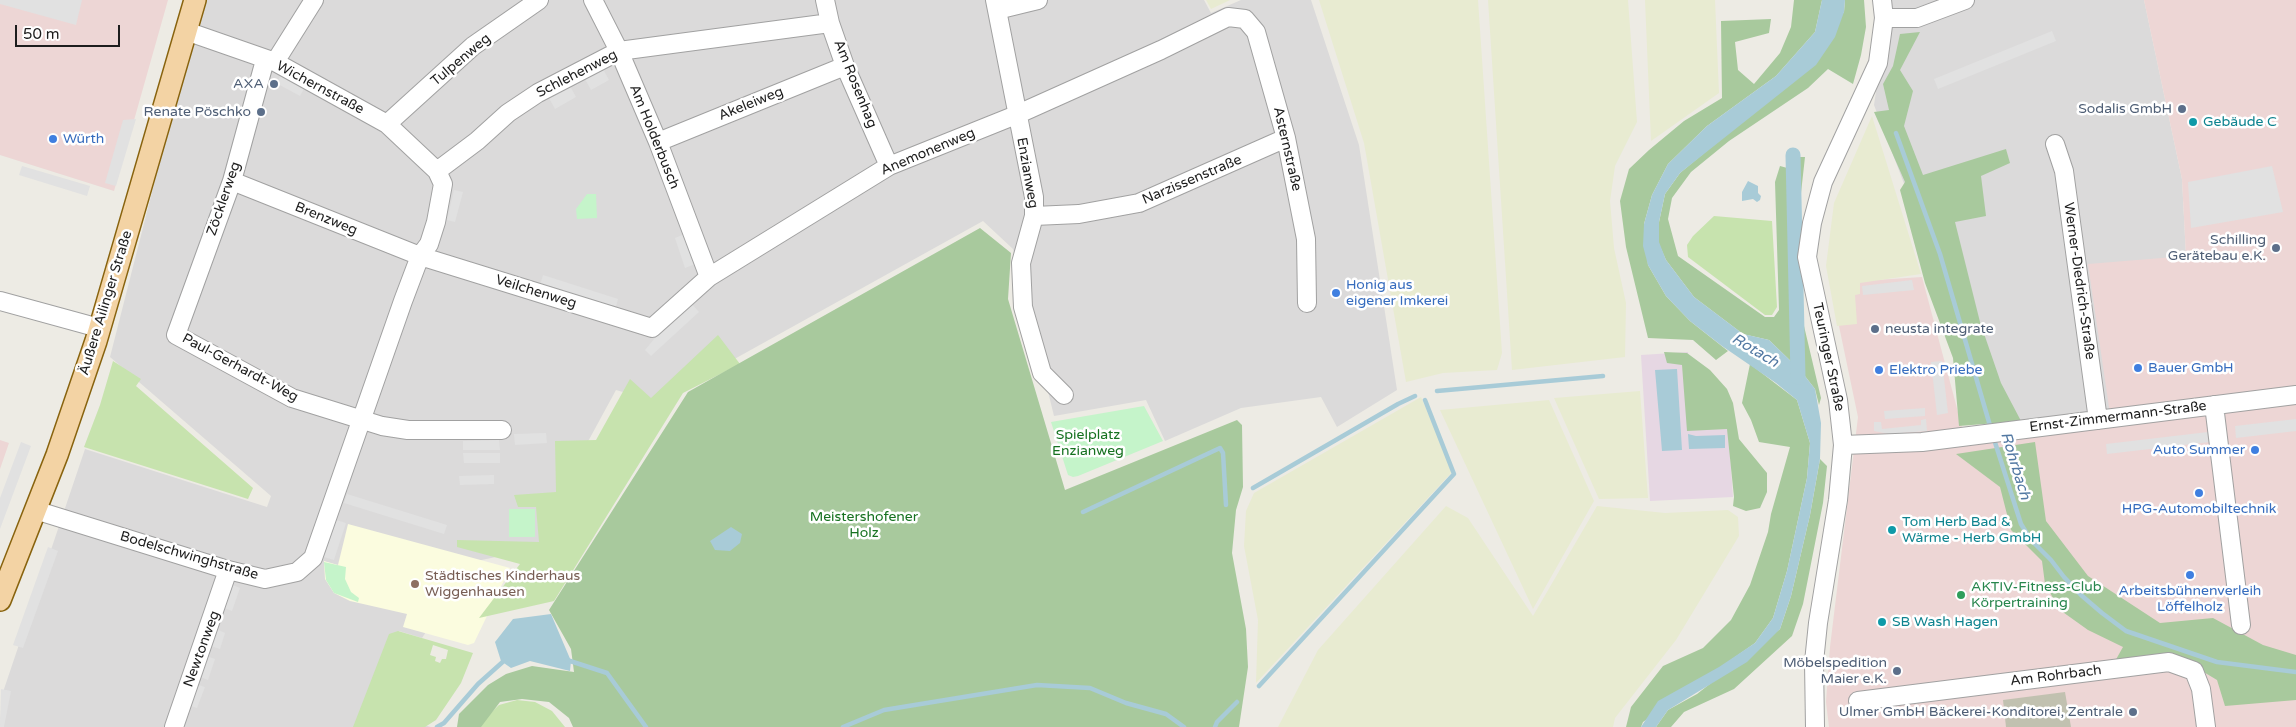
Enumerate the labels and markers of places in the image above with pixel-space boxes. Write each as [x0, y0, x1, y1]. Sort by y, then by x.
place label: AXA [233, 76, 264, 92]
marker: AXA [268, 78, 280, 90]
place label: Sodalis GmbH [2078, 101, 2172, 117]
marker: Sodalis GmbH [2176, 103, 2188, 115]
place label: Renate Pöschko [144, 104, 251, 120]
marker: Renate Pöschko [255, 106, 267, 118]
place label: Gebäude C [2203, 114, 2277, 130]
marker: Gebäude C [2187, 116, 2199, 128]
place label: Würth [63, 131, 104, 147]
marker: Würth [47, 133, 59, 145]
place label: Schilling Gerätebau e.K. [2168, 232, 2266, 264]
marker: Schilling Gerätebau e.K. [2270, 242, 2282, 254]
place label: Honig aus eigener Imkerei [1346, 277, 1448, 310]
marker: Honig aus eigener Imkerei [1330, 287, 1342, 299]
place label: neusta integrate [1885, 321, 1994, 337]
marker: neusta integrate [1869, 323, 1881, 335]
place label: Bauer GmbH [2148, 360, 2234, 376]
place label: Elektro Priebe [1889, 362, 1982, 378]
marker: Bauer GmbH [2132, 362, 2144, 374]
marker: Elektro Priebe [1873, 364, 1885, 376]
place label: Auto Summer [2153, 442, 2245, 458]
marker: Auto Summer [2249, 444, 2261, 456]
marker: HPG-Automobiltechnik [2193, 487, 2205, 499]
place label: HPG-Automobiltechnik [2122, 501, 2276, 517]
place label: Tom Herb Bad & Wärme - Herb GmbH [1902, 514, 2041, 546]
marker: Tom Herb Bad & Wärme - Herb GmbH [1886, 524, 1898, 536]
place label: Städtisches Kinderhaus Wiggenhausen [425, 568, 580, 600]
marker: Arbeitsbühnenverleih Löffelholz [2184, 569, 2196, 581]
marker: Städtisches Kinderhaus Wiggenhausen [409, 578, 421, 590]
place label: AKTIV-Fitness-Club Körpertraining [1971, 579, 2102, 612]
place label: Arbeitsbühnenverleih Löffelholz [2119, 583, 2261, 616]
marker: AKTIV-Fitness-Club Körpertraining [1955, 589, 1967, 601]
place label: SB Wash Hagen [1892, 614, 1998, 630]
marker: SB Wash Hagen [1876, 616, 1888, 628]
place label: Möbelspedition Maier e.K. [1783, 655, 1887, 688]
marker: Möbelspedition Maier e.K. [1891, 665, 1903, 677]
place label: Ulmer GmbH Bäckerei-Konditorei, Zentrale [1839, 704, 2123, 720]
marker: Ulmer GmbH Bäckerei-Konditorei, Zentrale [2127, 706, 2139, 718]

